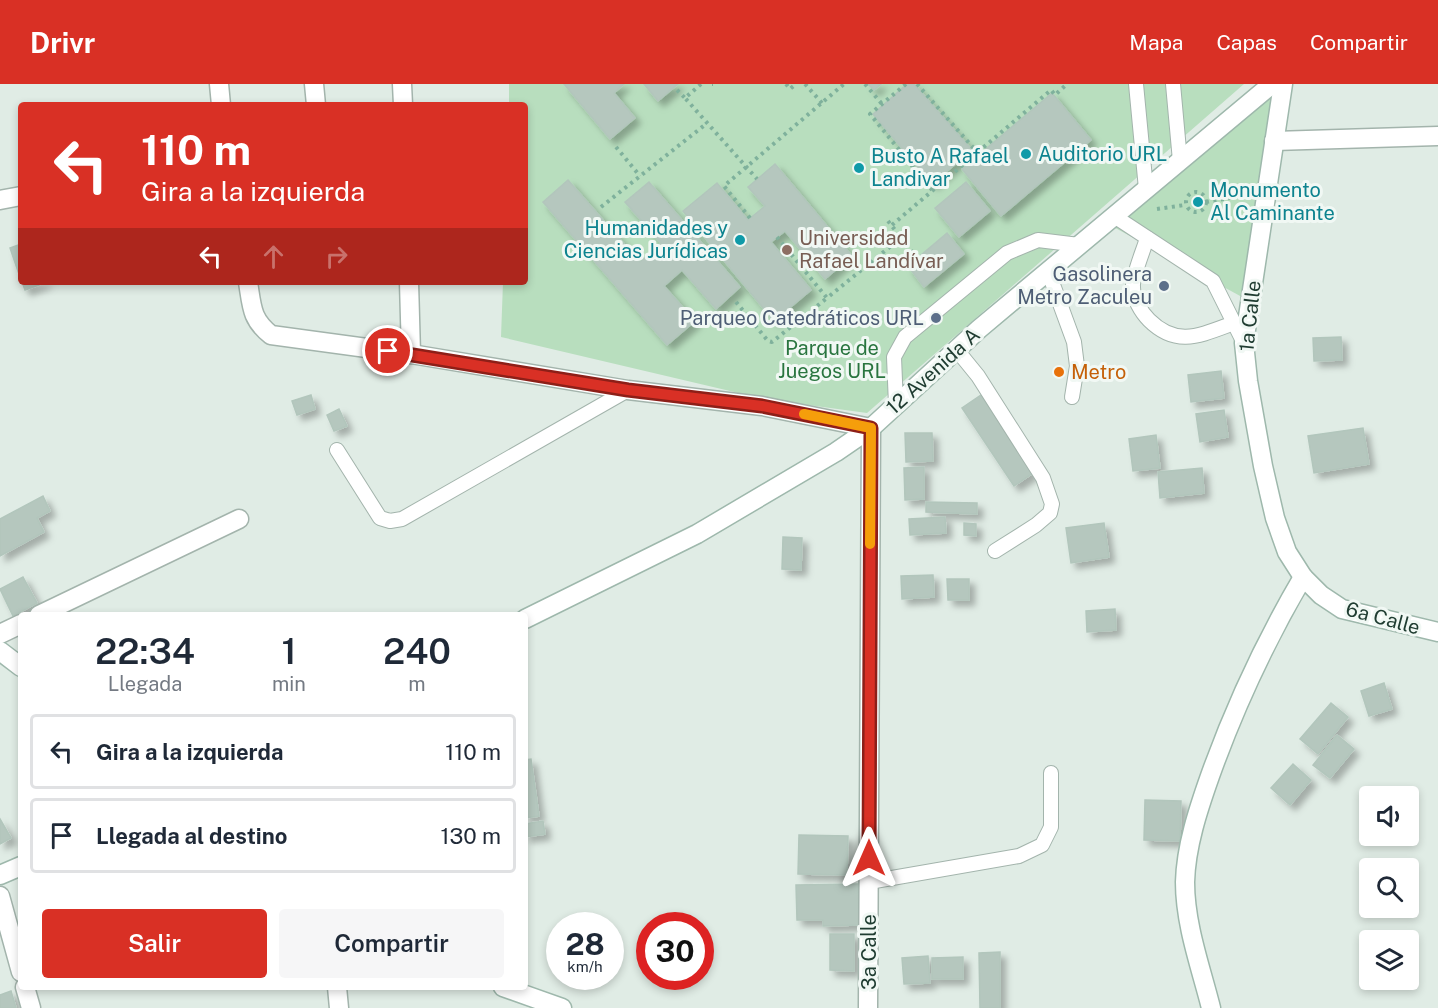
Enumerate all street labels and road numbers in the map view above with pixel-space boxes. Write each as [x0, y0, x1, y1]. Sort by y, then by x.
street label: 1a Calle [1234, 279, 1266, 353]
street label: 12 Avenida A [881, 323, 985, 419]
street label: 6a Calle [1343, 597, 1423, 639]
street label: 3a Calle [857, 914, 881, 990]

